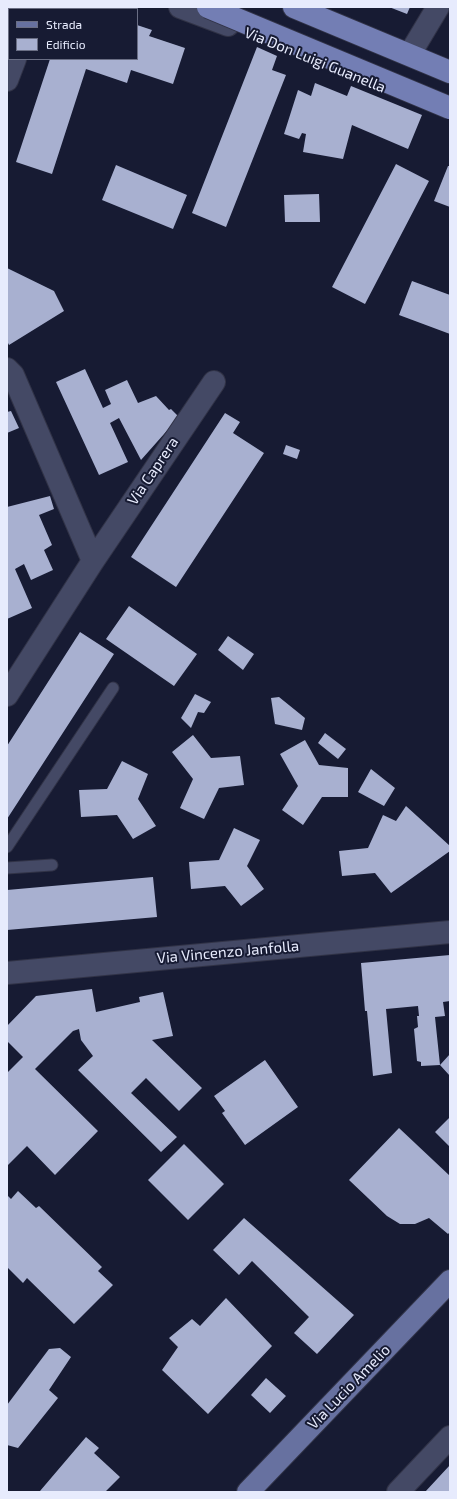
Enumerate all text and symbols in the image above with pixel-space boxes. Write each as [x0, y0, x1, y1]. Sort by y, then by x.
legend [8, 8, 138, 60]
text: Strada [46, 17, 82, 31]
street label: Via Don Luigi Guanella [242, 23, 388, 97]
text: Edificio [46, 37, 86, 51]
street label: Via Caprera [124, 434, 182, 508]
street label: Via Vincenzo Janfolla [156, 937, 300, 967]
street label: Via Lucio Amelio [304, 1341, 394, 1433]

